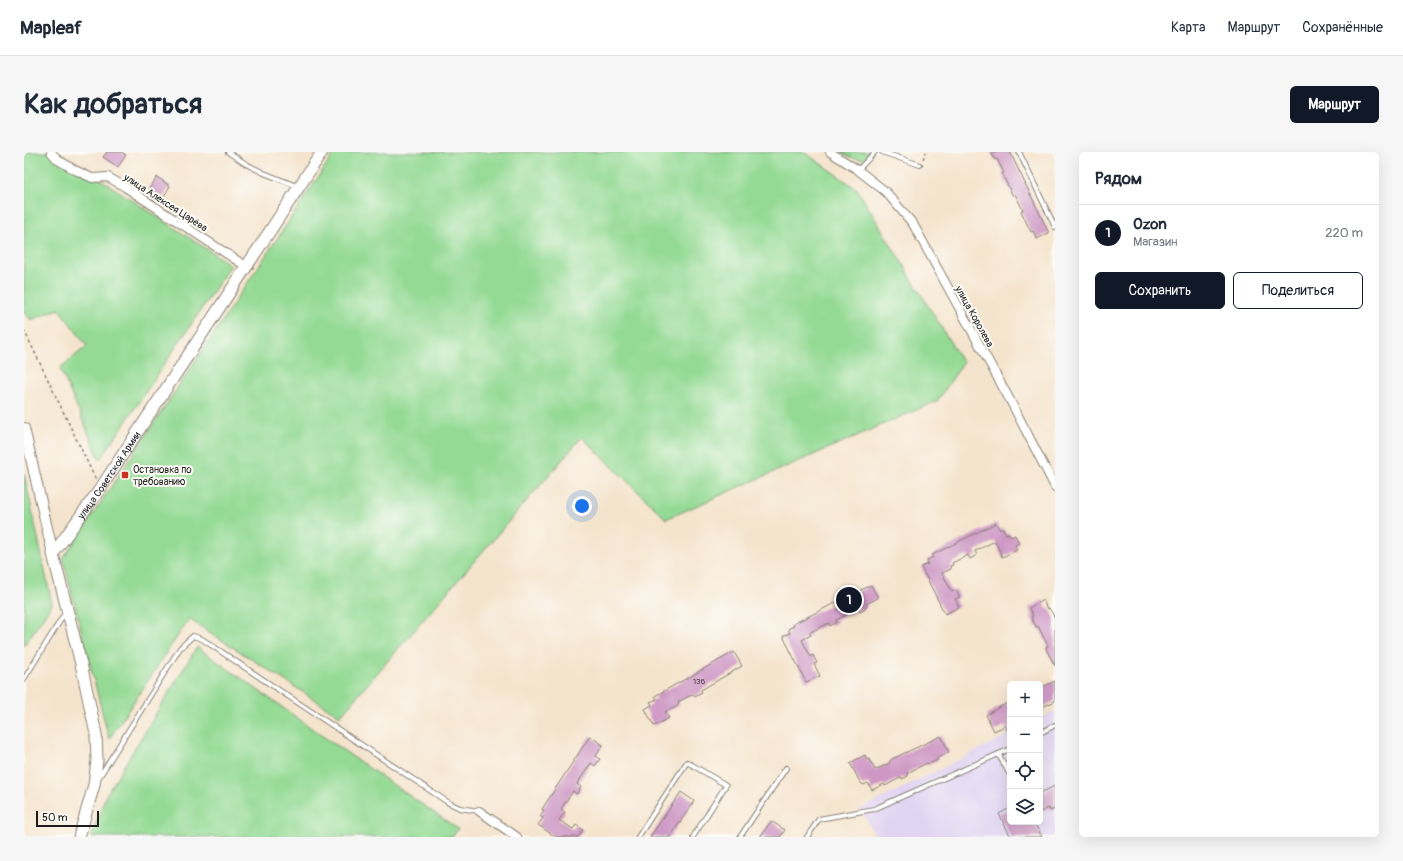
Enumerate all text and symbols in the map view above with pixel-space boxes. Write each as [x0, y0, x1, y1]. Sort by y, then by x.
text: Mapleaf [20, 16, 82, 40]
text: Карта [1171, 19, 1206, 36]
text: Маршрут [1228, 19, 1280, 36]
text: Сохранённые [1302, 19, 1383, 36]
button: Маршрут [1290, 86, 1379, 123]
text: Как добраться [24, 87, 202, 122]
text: Рядом [1095, 168, 1142, 189]
street label: улица Алексея Царёва [121, 171, 210, 235]
text: Ozon [1133, 215, 1167, 234]
text: 1 [1105, 225, 1111, 241]
text: 220 m [1325, 225, 1363, 241]
text: Магазин [1133, 234, 1177, 250]
button: Сохранить [1095, 272, 1225, 309]
button: Поделиться [1233, 272, 1363, 309]
street label: улица Королева [952, 283, 996, 349]
street label: улица Советской Армии [75, 429, 143, 522]
place label: Остановка по требованию [133, 464, 192, 488]
marker: Остановка по требованию [120, 470, 130, 480]
your location [572, 496, 592, 516]
pin: 1 [836, 585, 862, 615]
house number: 136 [693, 677, 705, 686]
map controls [1007, 681, 1043, 825]
button: + [1007, 681, 1043, 717]
button: − [1007, 717, 1043, 753]
button: locate [1007, 753, 1043, 789]
button: layers [1007, 789, 1043, 825]
scale bar [36, 809, 99, 828]
text: 50 m [42, 811, 68, 824]

